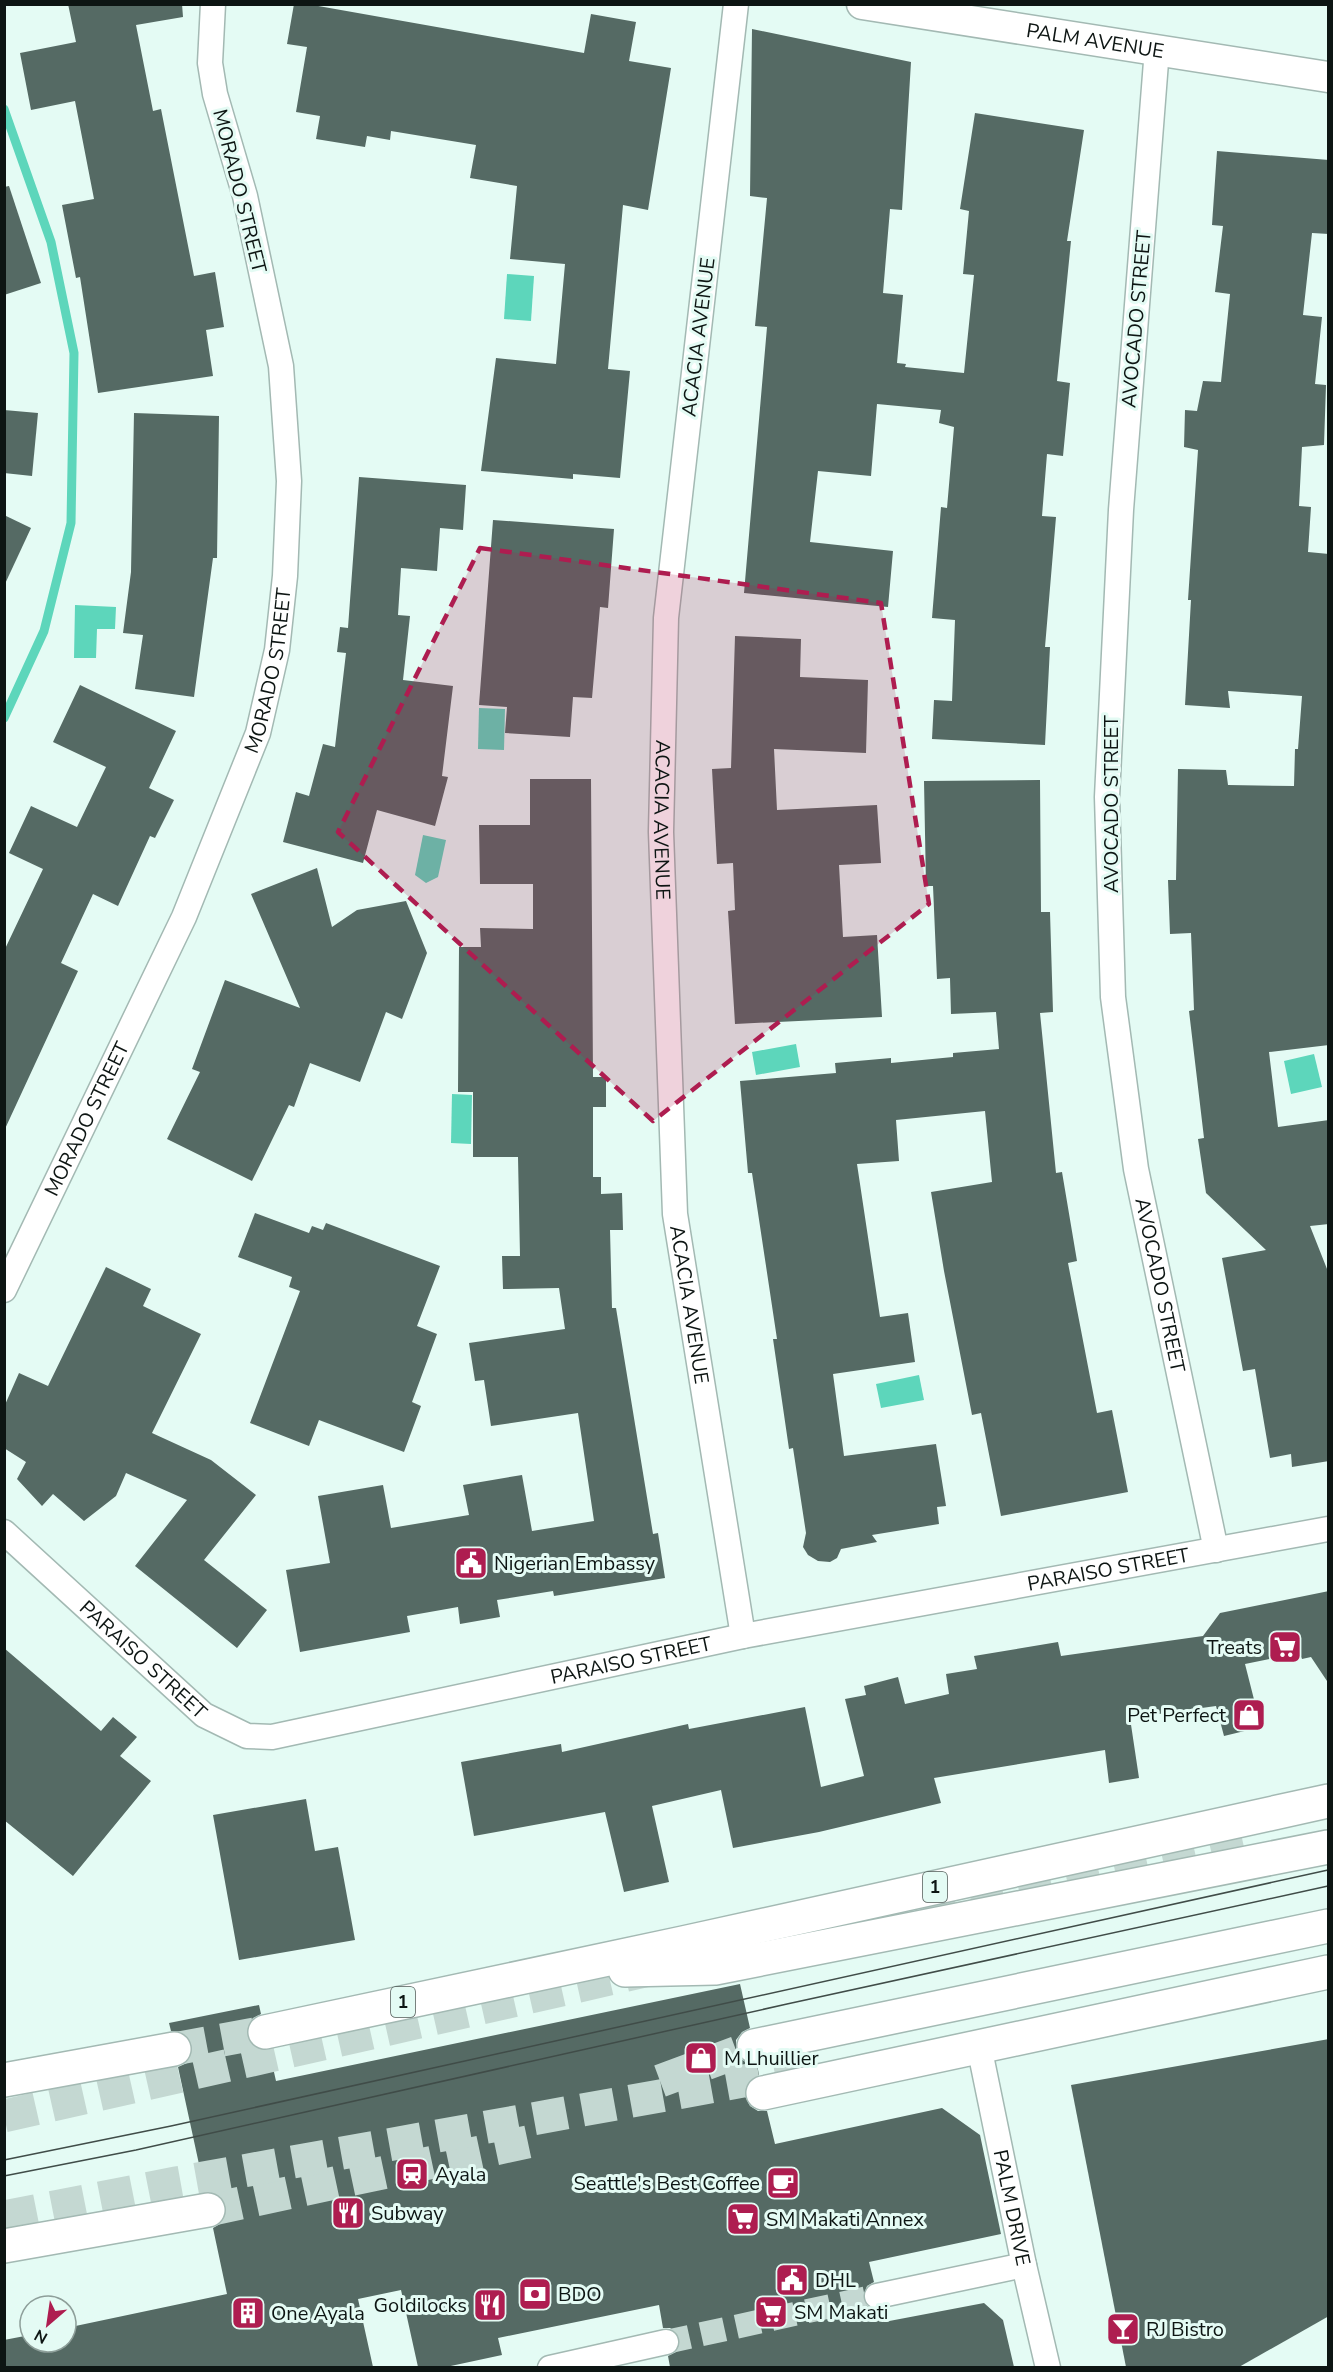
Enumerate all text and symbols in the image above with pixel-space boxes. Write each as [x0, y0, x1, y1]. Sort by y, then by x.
street label: PALM AVENUE [1024, 17, 1166, 65]
street label: MORADO STREET [206, 106, 273, 276]
street label: AVOCADO STREET [1115, 229, 1158, 409]
street label: ACACIA AVENUE [675, 256, 722, 418]
street label: MORADO STREET [238, 587, 298, 757]
street label: AVOCADO STREET [1098, 715, 1125, 893]
street label: ACACIA AVENUE [647, 740, 676, 900]
street label: MORADO STREET [38, 1038, 136, 1201]
street label: AVOCADO STREET [1128, 1195, 1191, 1375]
street label: ACACIA AVENUE [663, 1223, 715, 1386]
street label: PARAISO STREET [1025, 1542, 1191, 1598]
public building icon: Nigerian Embassy [453, 1545, 489, 1581]
place label: Nigerian Embassy [494, 1550, 656, 1577]
street label: PARAISO STREET [73, 1595, 213, 1725]
supermarket icon: Treats [1267, 1629, 1303, 1665]
street label: PARAISO STREET [548, 1630, 714, 1691]
place label: Treats [1207, 1634, 1262, 1661]
shop icon: Pet Perfect [1231, 1697, 1267, 1733]
place label: Pet Perfect [1127, 1702, 1227, 1729]
road number: 1 [923, 1872, 947, 1902]
road number: 1 [391, 1987, 415, 2017]
shop icon: M Lhuillier [683, 2040, 719, 2076]
place label: M Lhuillier [724, 2045, 819, 2072]
street label: PALM DRIVE [987, 2147, 1037, 2268]
station icon: Ayala [394, 2156, 430, 2192]
place label: Ayala [435, 2161, 486, 2188]
cafe icon: Seattle's Best Coffee [765, 2165, 801, 2201]
place label: Seattle's Best Coffee [573, 2170, 760, 2197]
restaurant icon: Subway [330, 2195, 366, 2231]
place label: Subway [371, 2200, 444, 2227]
supermarket icon: SM Makati Annex [725, 2201, 761, 2237]
place label: SM Makati Annex [766, 2206, 924, 2233]
public building icon: DHL [774, 2262, 810, 2298]
place label: DHL [815, 2267, 856, 2294]
bank icon: BDO [517, 2276, 553, 2312]
place label: BDO [558, 2281, 602, 2308]
restaurant icon: Goldilocks [472, 2287, 508, 2323]
place label: Goldilocks [374, 2292, 467, 2319]
north arrow [18, 2294, 78, 2354]
supermarket icon: SM Makati [753, 2294, 789, 2330]
building icon: One Ayala [230, 2295, 266, 2331]
place label: SM Makati [794, 2299, 888, 2326]
place label: One Ayala [271, 2300, 365, 2327]
bar icon: RJ Bistro [1105, 2311, 1141, 2347]
place label: RJ Bistro [1146, 2316, 1224, 2343]
text: N [31, 2324, 52, 2349]

